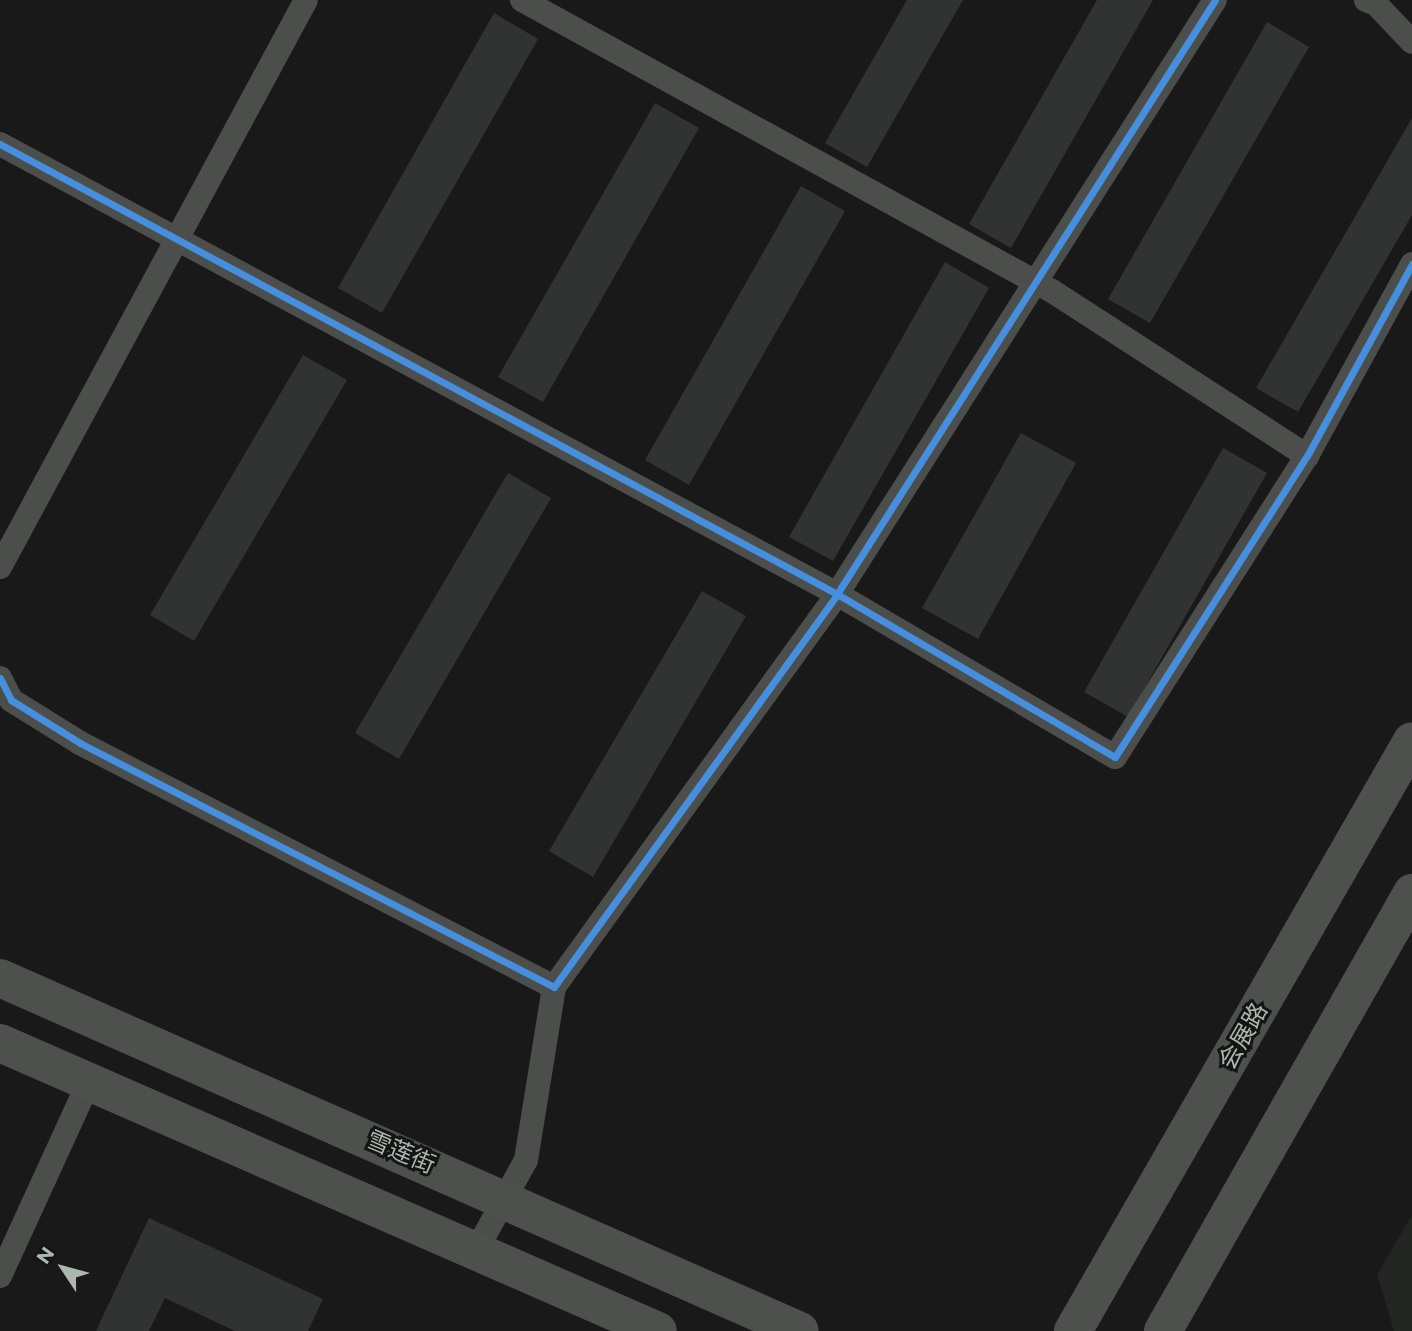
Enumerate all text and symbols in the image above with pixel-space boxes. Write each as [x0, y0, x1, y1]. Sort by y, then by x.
street label: 会展路 [1213, 998, 1273, 1074]
street label: 雪莲街 [362, 1125, 440, 1179]
north arrow [28, 1233, 98, 1303]
text: N [32, 1242, 59, 1268]

